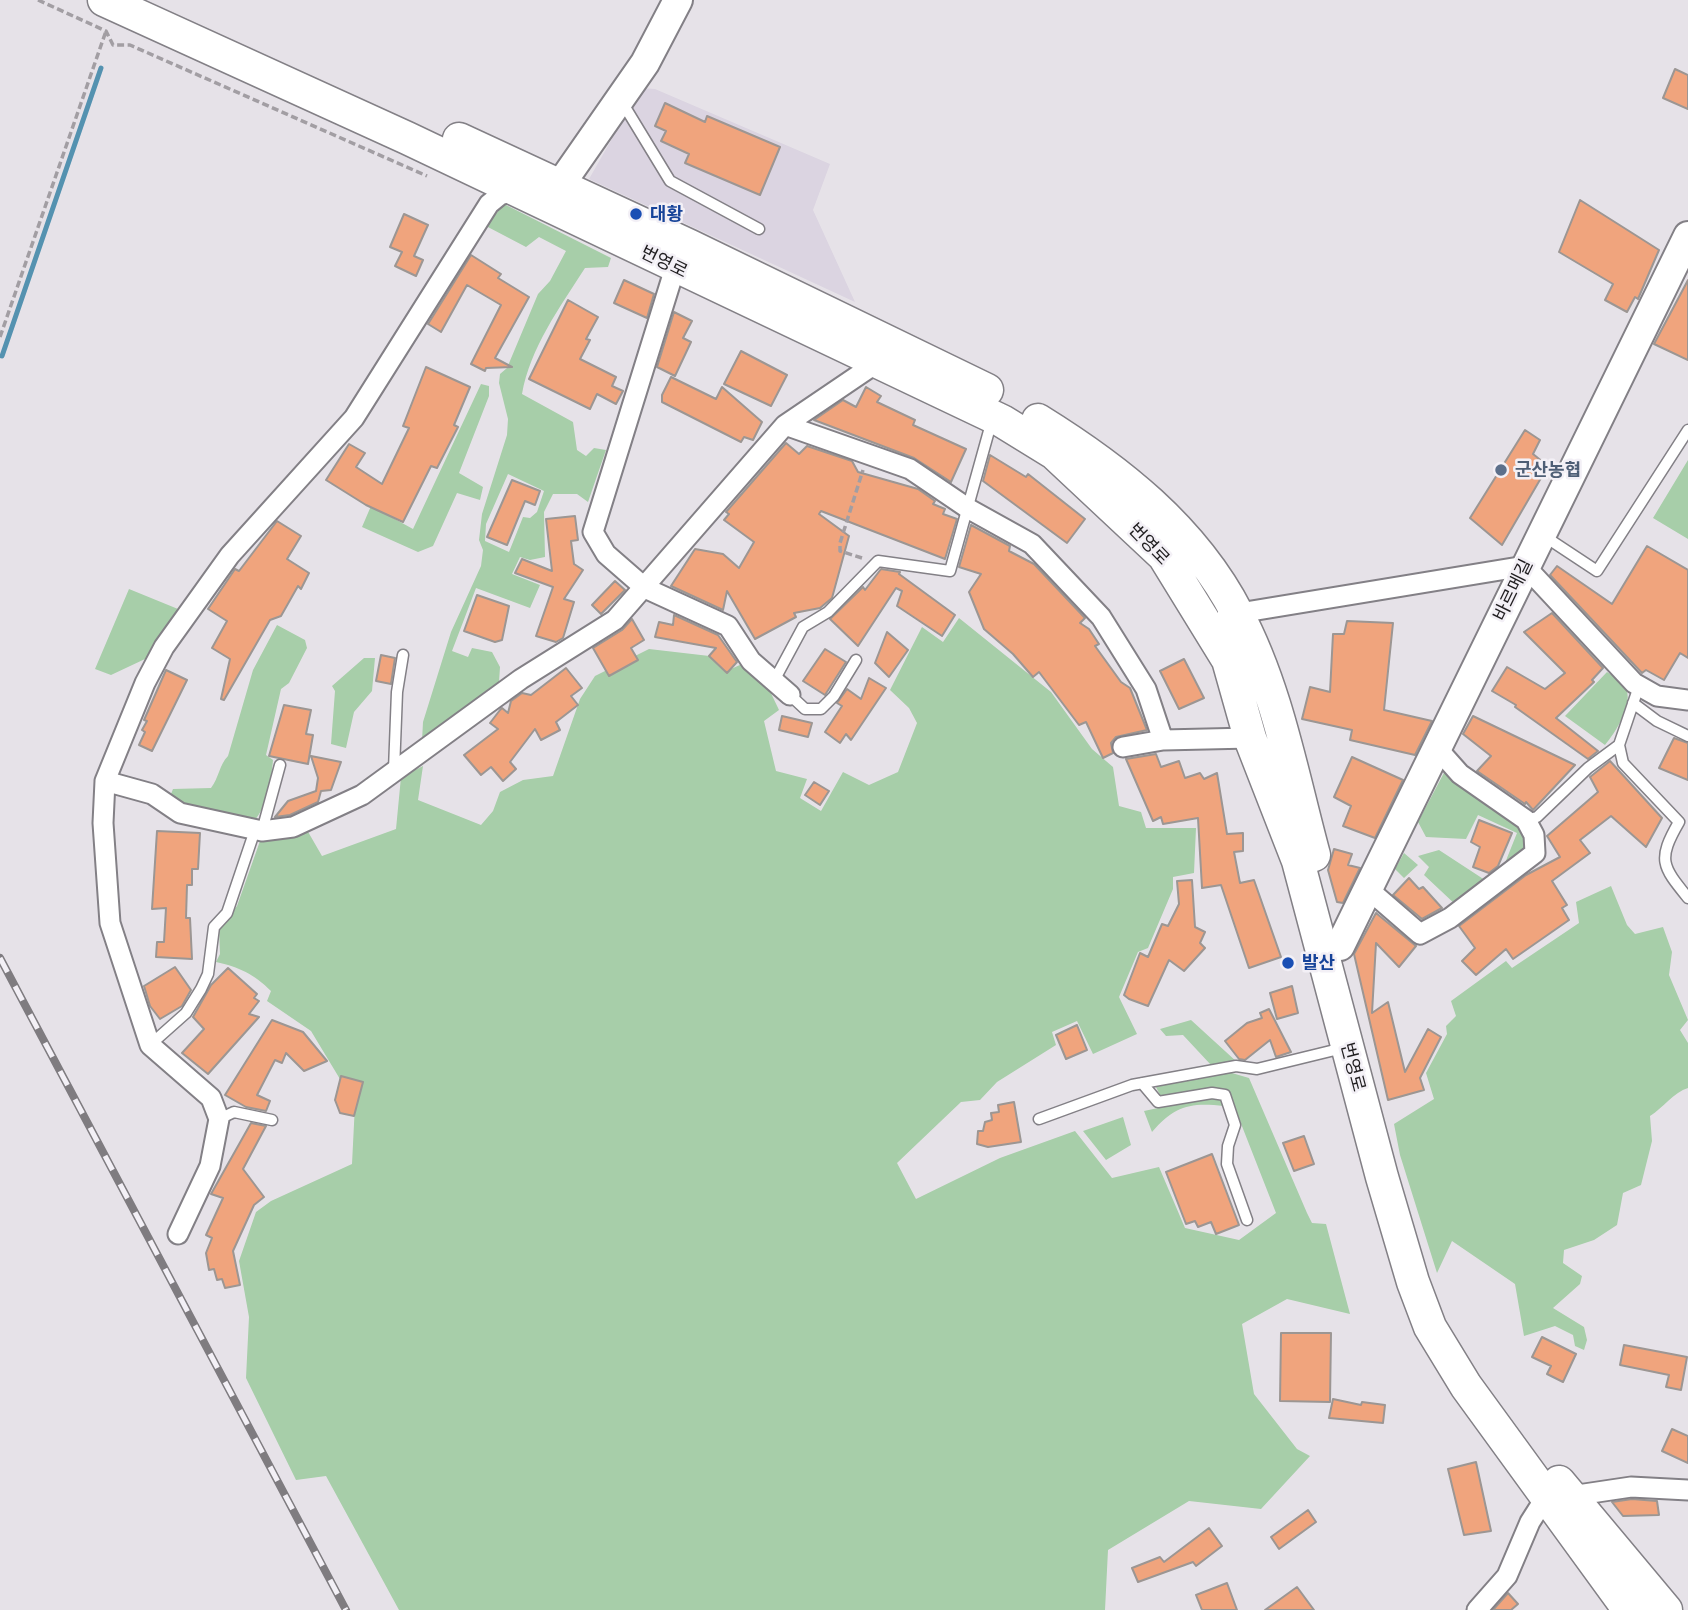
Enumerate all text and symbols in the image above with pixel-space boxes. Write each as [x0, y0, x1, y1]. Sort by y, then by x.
place label: 대황 [650, 203, 683, 225]
marker: 대황 [628, 206, 644, 222]
street label: 번영로 [637, 241, 691, 283]
place label: 군산농협 [1515, 459, 1581, 481]
marker: 군산농협 [1493, 462, 1509, 478]
street label: 번영로 [1124, 519, 1174, 569]
street label: 바르메길 [1489, 555, 1537, 625]
place label: 발산 [1302, 952, 1335, 974]
marker: 발산 [1280, 955, 1296, 971]
street label: 번영로 [1336, 1040, 1370, 1094]

